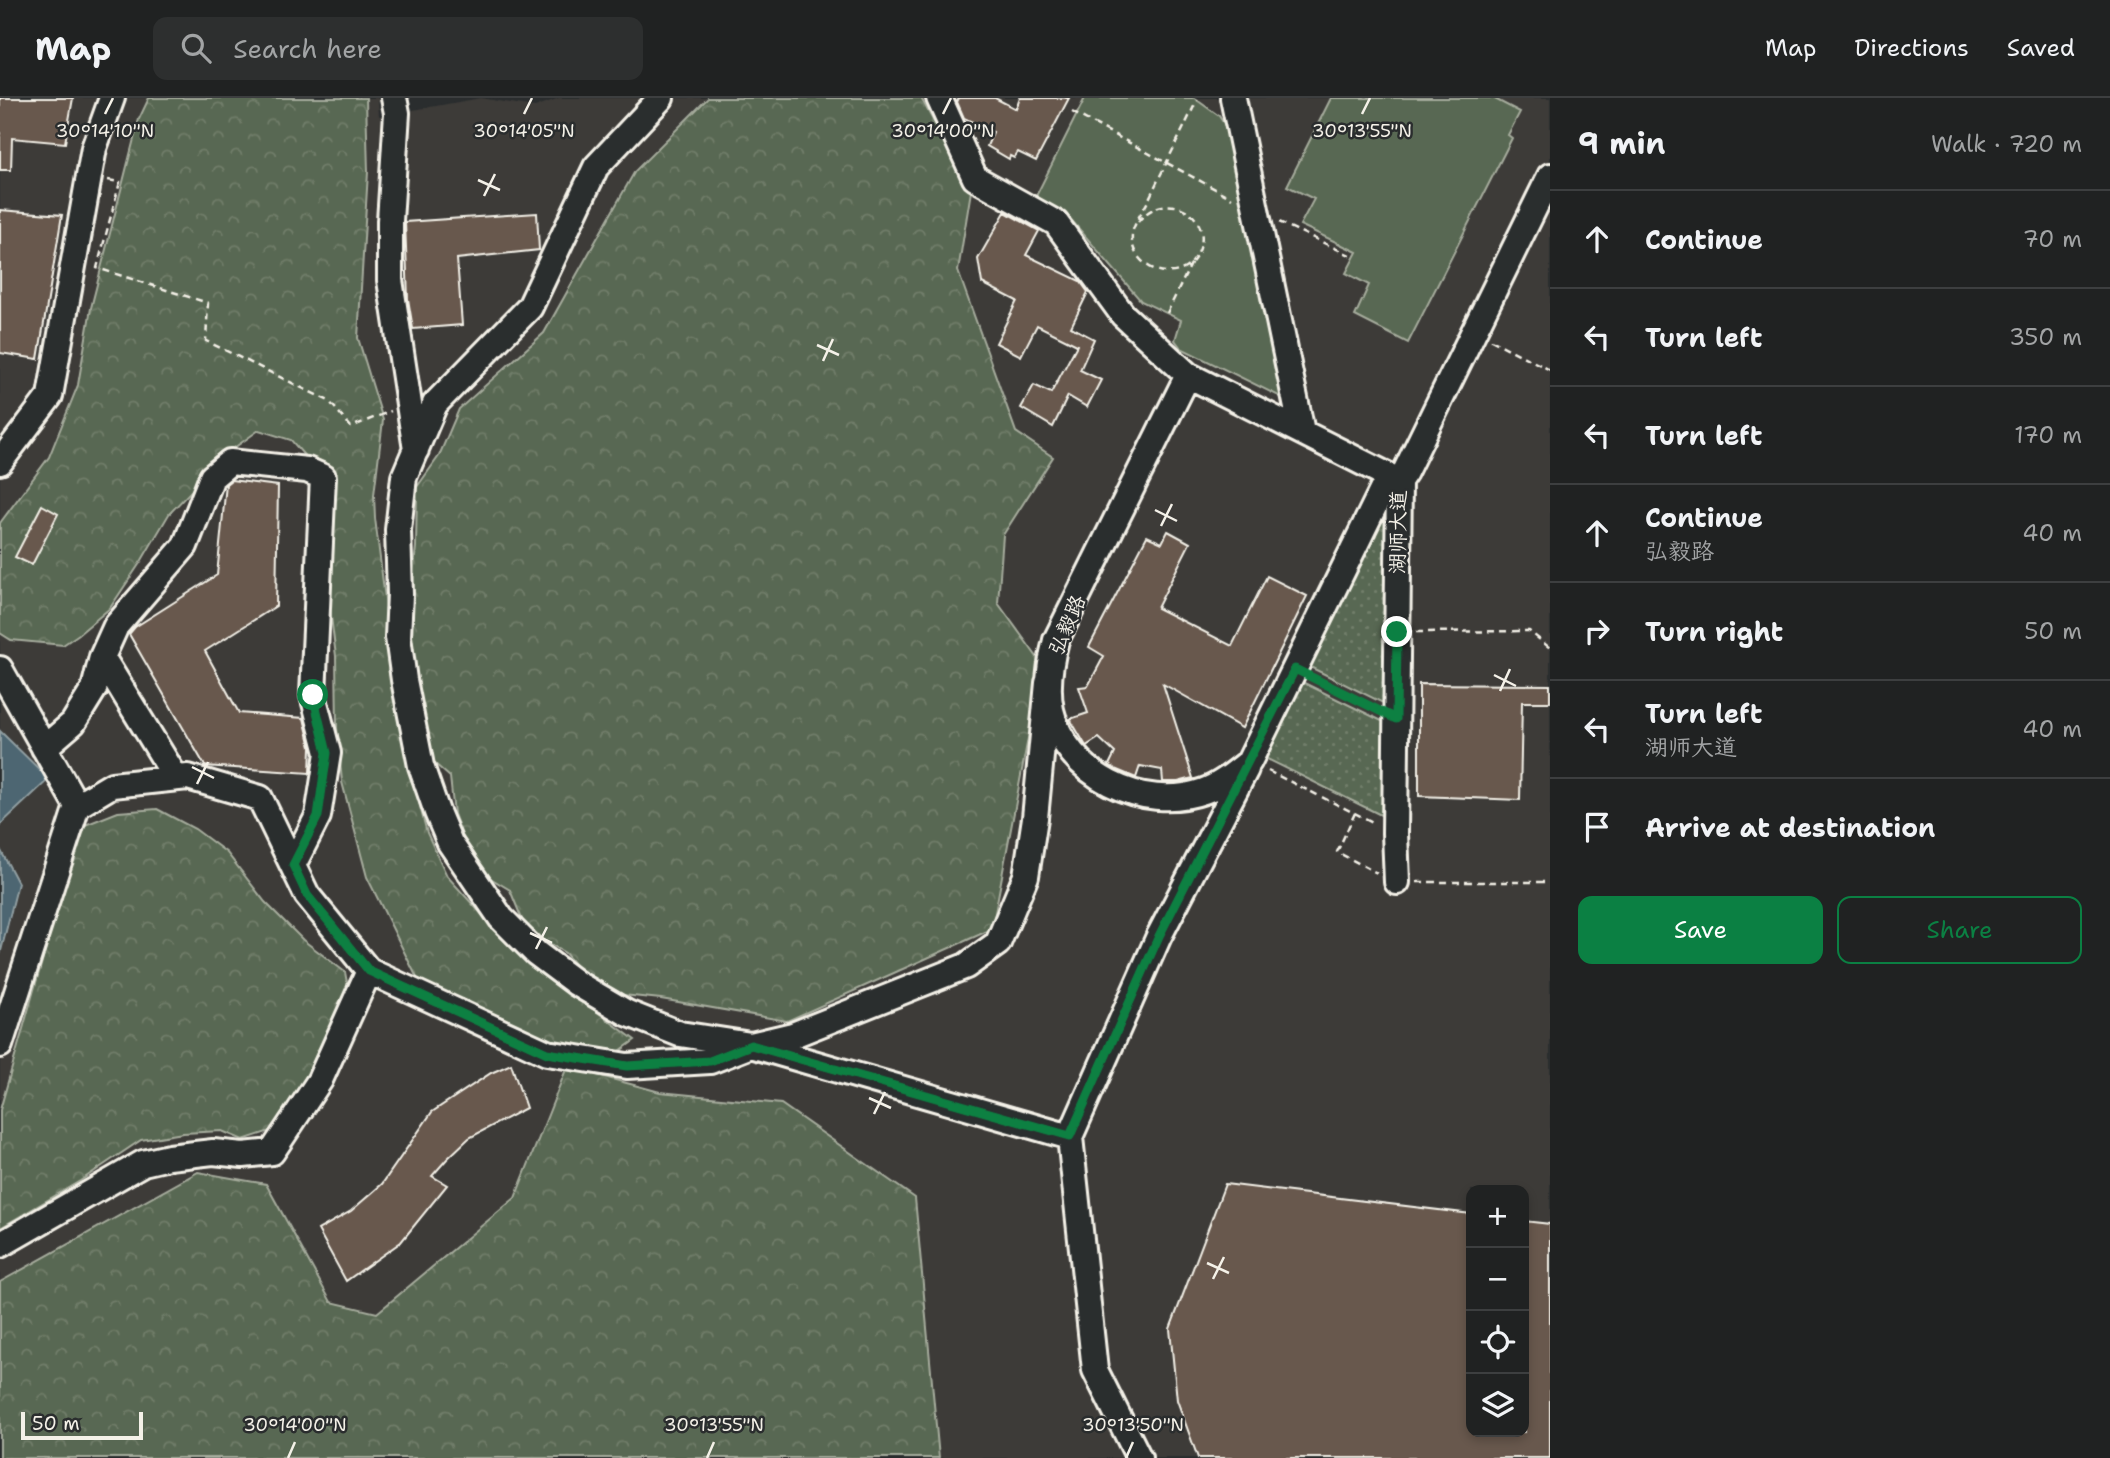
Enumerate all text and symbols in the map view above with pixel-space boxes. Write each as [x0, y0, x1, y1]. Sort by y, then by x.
search box [153, 17, 643, 80]
text: Map [35, 26, 111, 71]
icon: search [177, 29, 215, 67]
text: Search here [233, 31, 382, 66]
text: Map [1765, 32, 1816, 64]
text: Directions [1854, 32, 1969, 64]
text: Saved [2007, 32, 2075, 64]
text: 30°14'10"N [56, 119, 154, 143]
text: 30°14'05"N [473, 119, 575, 143]
text: 30°14'00"N [891, 119, 995, 143]
text: 30°13'55"N [1312, 119, 1412, 143]
text: 9 min [1578, 123, 1665, 164]
text: Walk · 720 m [1931, 129, 2082, 159]
icon: ahead [1578, 220, 1616, 258]
text: Continue [1645, 222, 1763, 257]
text: 70 m [2023, 224, 2082, 254]
icon: left [1578, 318, 1616, 356]
text: Turn left [1645, 320, 1762, 355]
text: 350 m [2009, 322, 2082, 352]
icon: left [1578, 416, 1616, 454]
text: Turn left [1645, 418, 1762, 453]
text: 170 m [2014, 420, 2082, 450]
street label: 湖师大道 [1383, 490, 1413, 574]
text: Continue [1645, 500, 1763, 535]
icon: ahead [1578, 514, 1616, 552]
text: 40 m [2022, 518, 2082, 548]
text: 弘毅路 [1645, 536, 1714, 566]
street label: 弘毅路 [1042, 591, 1092, 659]
icon: right [1578, 612, 1616, 650]
text: Turn right [1645, 614, 1783, 649]
route end [1381, 616, 1412, 647]
text: 50 m [2024, 616, 2082, 646]
route start [297, 679, 328, 710]
text: Turn left [1645, 696, 1762, 731]
icon: left [1578, 710, 1616, 748]
text: 40 m [2022, 714, 2082, 744]
text: 湖师大道 [1645, 732, 1737, 762]
icon: arrive [1578, 808, 1616, 846]
text: Arrive at destination [1645, 810, 1935, 845]
button: Save [1578, 896, 1823, 964]
button: Share [1837, 896, 2082, 964]
map controls [1466, 1185, 1529, 1437]
button: + [1466, 1185, 1529, 1248]
button: − [1466, 1248, 1529, 1311]
button: locate [1466, 1311, 1529, 1374]
button: layers [1466, 1374, 1529, 1437]
scale bar [21, 1409, 144, 1441]
text: 50 m [32, 1411, 80, 1436]
text: 30°14'00"N [243, 1413, 347, 1437]
text: 30°13'55"N [664, 1413, 764, 1437]
text: 30°13'50"N [1082, 1413, 1184, 1437]

